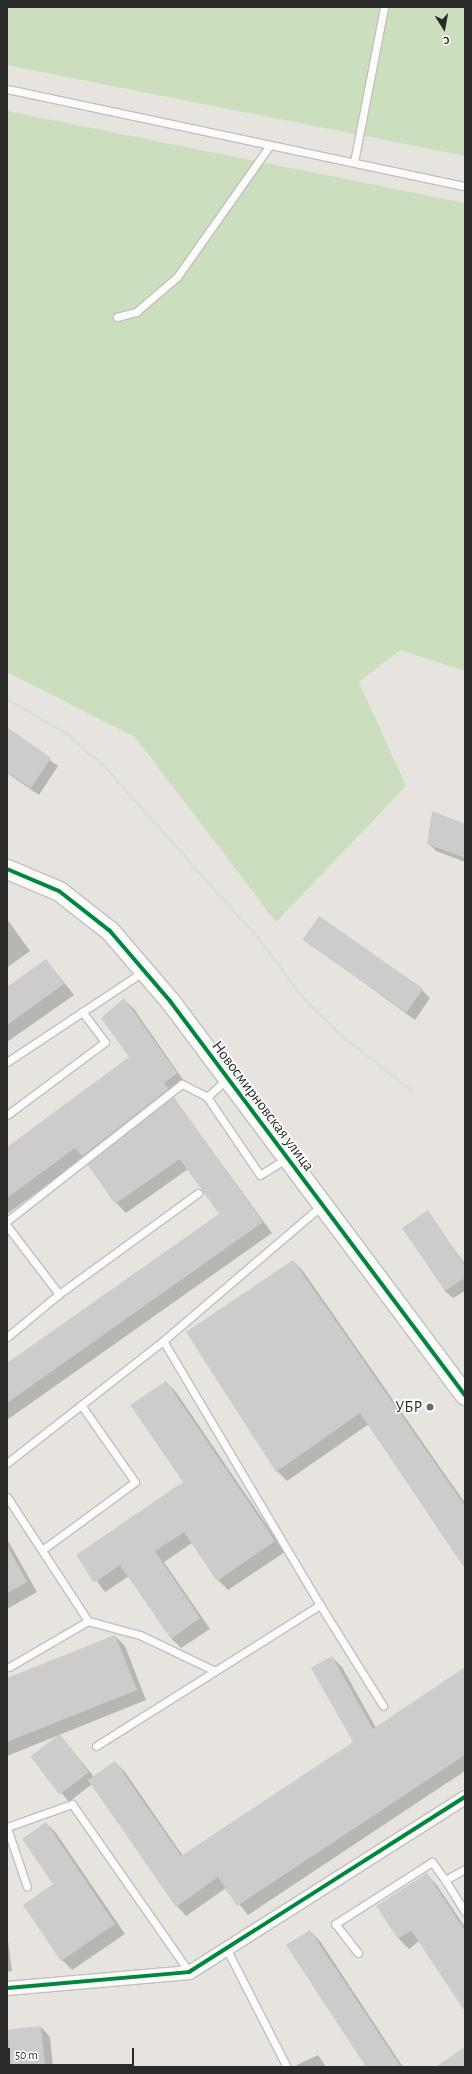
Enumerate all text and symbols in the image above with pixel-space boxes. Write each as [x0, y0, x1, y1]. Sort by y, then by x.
north arrow [424, 8, 464, 48]
text: С [442, 34, 450, 46]
street label: Новосмирновская улица [208, 1037, 318, 1175]
place label: УБР [395, 1397, 422, 1417]
marker: УБР [425, 1402, 435, 1412]
scale bar [10, 2040, 136, 2066]
text: 50 m [15, 2049, 38, 2061]

